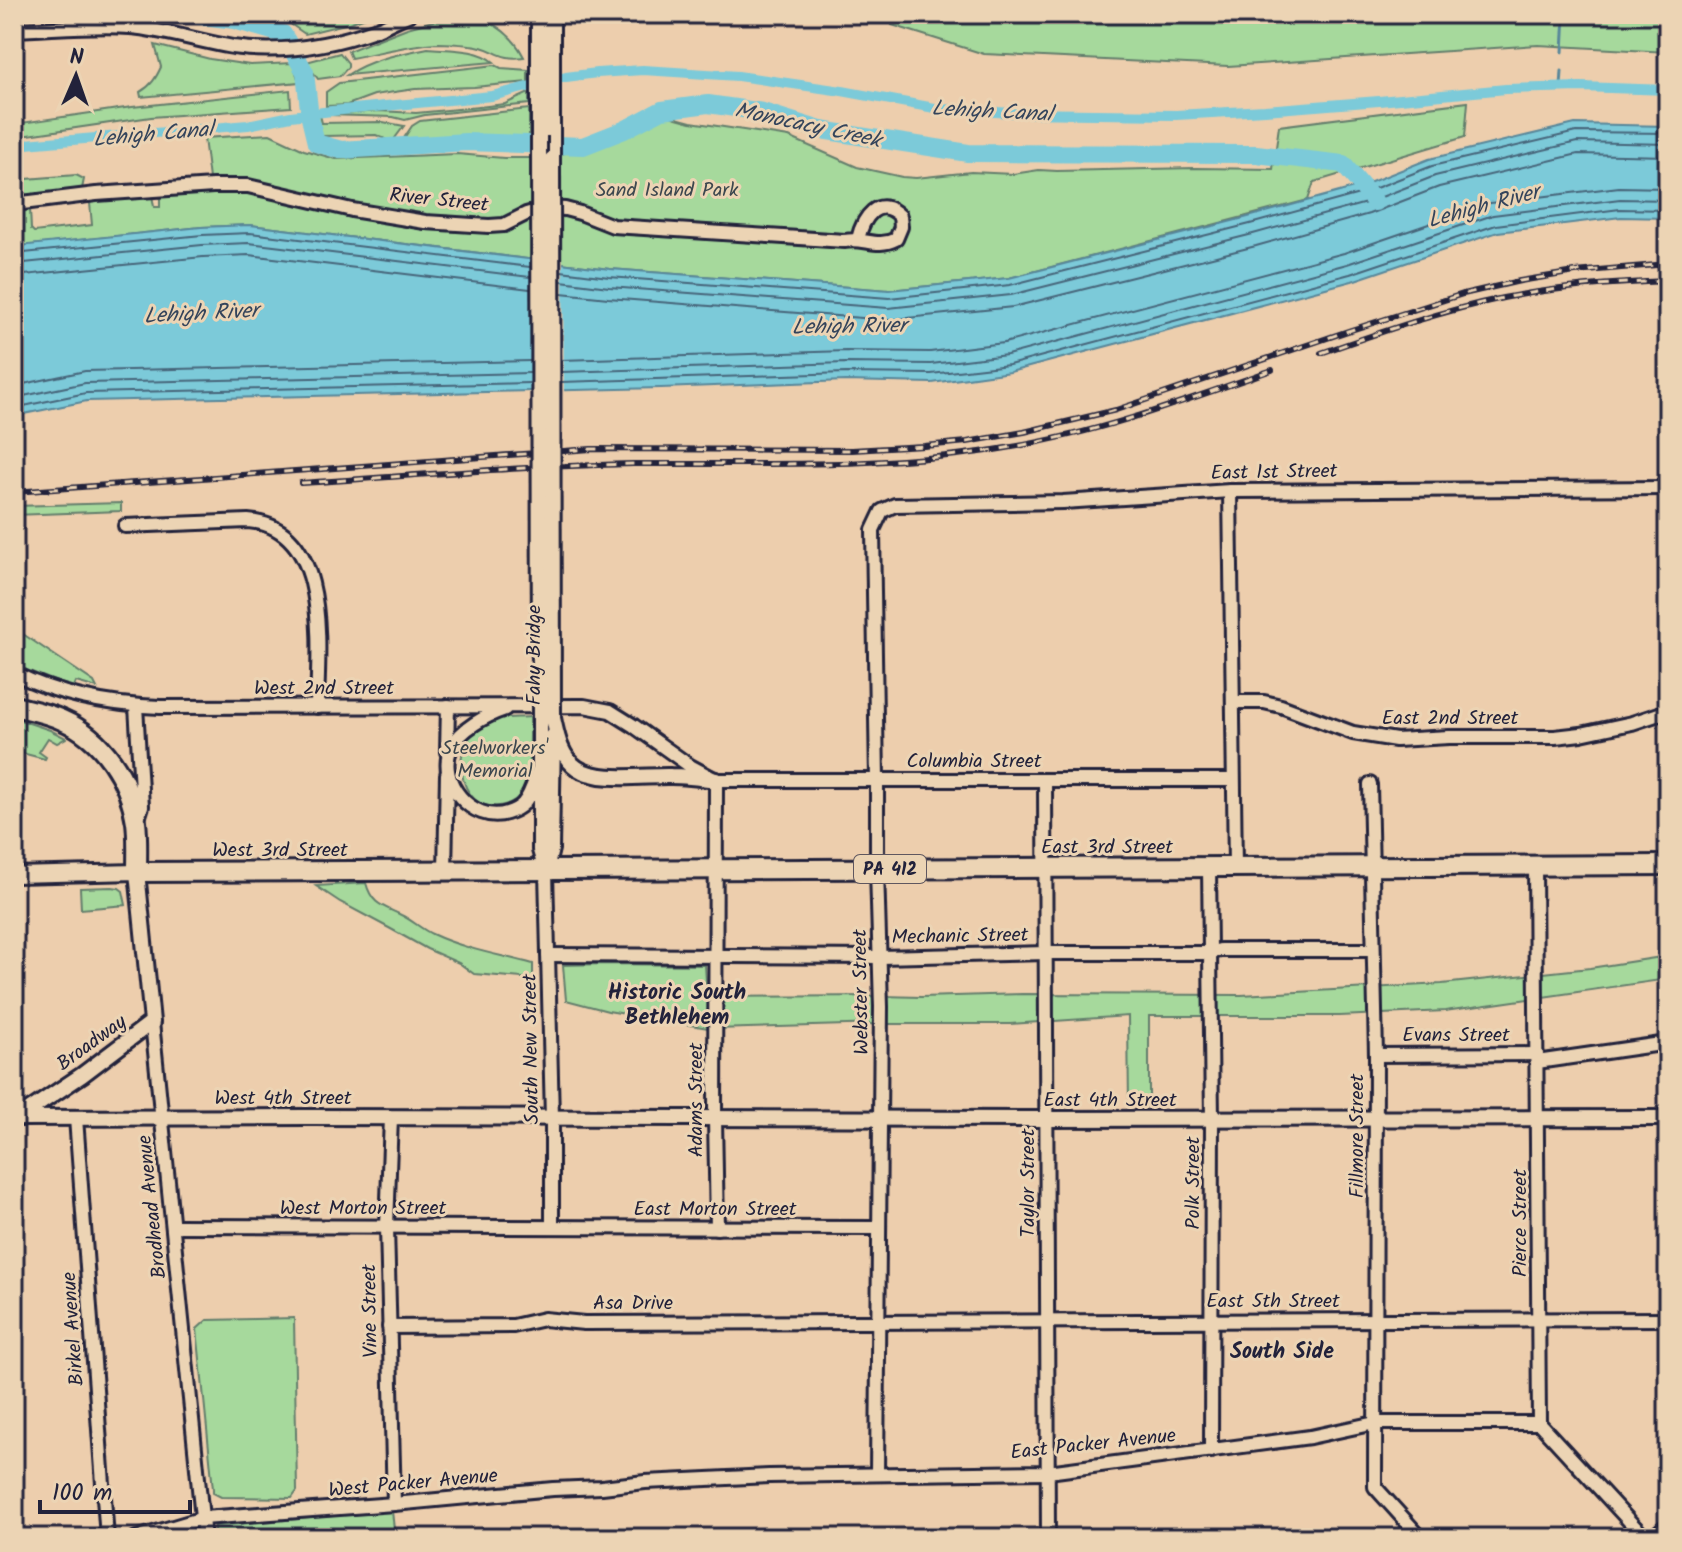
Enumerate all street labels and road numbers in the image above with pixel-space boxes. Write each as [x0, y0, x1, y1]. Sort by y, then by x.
street label: River Street [388, 180, 490, 222]
street label: East 1st Street [1210, 456, 1338, 490]
street label: Fahy Bridge [519, 605, 551, 705]
street label: West 2nd Street [254, 673, 394, 705]
street label: East 2nd Street [1382, 703, 1518, 735]
street label: Columbia Street [907, 746, 1042, 778]
street label: East 3rd Street [1041, 832, 1173, 864]
street label: West 3rd Street [212, 835, 348, 867]
road number: PA 412 [854, 855, 926, 883]
street label: Mechanic Street [891, 920, 1029, 954]
street label: Webster Street [845, 929, 879, 1055]
street label: South New Street [515, 973, 549, 1124]
street label: Broadway [50, 1007, 134, 1080]
street label: Evans Street [1402, 1020, 1510, 1052]
street label: Adams Street [681, 1042, 713, 1157]
street label: Fillmore Street [1342, 1074, 1374, 1198]
street label: West 4th Street [214, 1083, 352, 1115]
street label: East 4th Street [1043, 1085, 1177, 1117]
street label: Taylor Street [1013, 1128, 1045, 1237]
street label: Brodhead Avenue [130, 1133, 176, 1280]
street label: Polk Street [1178, 1136, 1210, 1229]
street label: Pierce Street [1505, 1169, 1537, 1277]
street label: West Morton Street [280, 1193, 447, 1225]
street label: East Morton Street [633, 1194, 797, 1226]
street label: Vine Street [354, 1264, 388, 1358]
street label: Birkel Avenue [54, 1271, 94, 1387]
street label: East 5th Street [1206, 1286, 1340, 1318]
street label: Asa Drive [593, 1288, 673, 1320]
street label: East Packer Avenue [1009, 1420, 1178, 1470]
street label: West Packer Avenue [327, 1461, 499, 1507]

